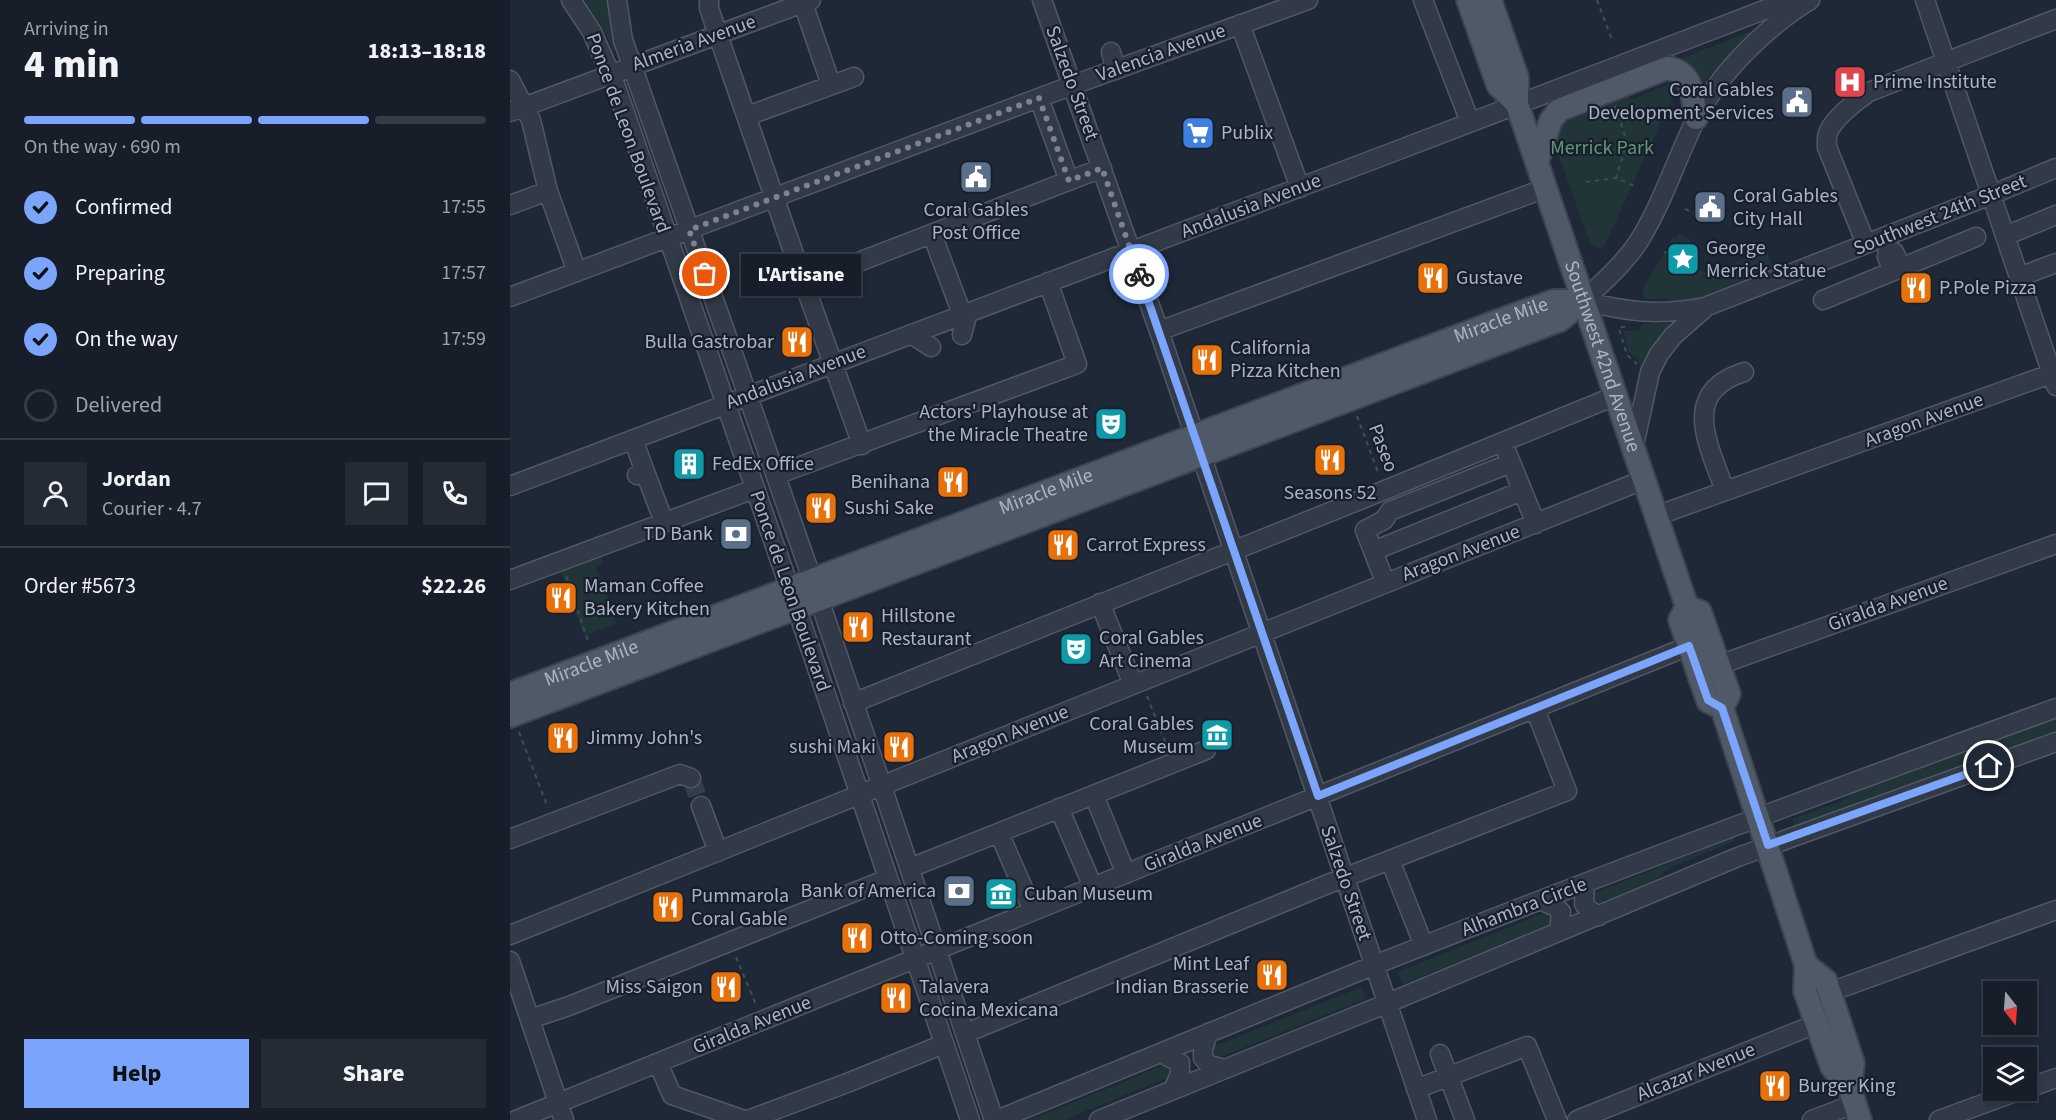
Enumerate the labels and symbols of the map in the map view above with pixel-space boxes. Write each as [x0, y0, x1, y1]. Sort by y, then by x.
street label: Almeria Avenue [628, 8, 760, 78]
street label: Valencia Avenue [1092, 17, 1230, 89]
street label: Salzedo Street [1038, 22, 1106, 144]
street label: Ponce de Leon Boulevard [579, 29, 677, 237]
hospital icon: Prime Institute [1832, 64, 1868, 100]
place label: Prime Institute [1873, 68, 1997, 96]
place label: Coral Gables Development Services [1588, 76, 1774, 127]
public building icon: Coral Gables Development Services [1779, 84, 1815, 120]
supermarket icon: Publix [1180, 115, 1216, 151]
place label: Publix [1221, 119, 1273, 147]
park label: Merrick Park [1550, 134, 1654, 162]
public building icon: Coral Gables Post Office [958, 159, 994, 195]
street label: Andalusia Avenue [1177, 166, 1325, 246]
street label: Southwest 24th Street [1849, 167, 2031, 263]
place label: Coral Gables City Hall [1733, 182, 1838, 233]
public building icon: Coral Gables City Hall [1692, 189, 1728, 225]
place label: Coral Gables Post Office [924, 196, 1028, 247]
place label: George Merrick Statue [1706, 234, 1826, 285]
place icon: George Merrick Statue [1665, 241, 1701, 277]
courier [1109, 244, 1169, 304]
pin [679, 248, 730, 299]
callout: L'Artisane [741, 253, 861, 295]
street label: Southwest 42nd Avenue [1557, 257, 1648, 456]
restaurant icon: Gustave [1415, 260, 1451, 296]
place label: Gustave [1456, 264, 1523, 292]
restaurant icon: P.Pole Pizza [1898, 270, 1934, 306]
place label: P.Pole Pizza [1939, 274, 2037, 302]
street label: Miracle Mile [1450, 290, 1552, 351]
restaurant icon: Bulla Gastrobar [779, 324, 815, 360]
place label: Bulla Gastrobar [645, 328, 774, 356]
place label: California Pizza Kitchen [1230, 334, 1341, 385]
street label: Andalusia Avenue [722, 337, 870, 417]
restaurant icon: California Pizza Kitchen [1189, 342, 1225, 378]
street label: Aragon Avenue [1861, 386, 1987, 454]
place label: Actors' Playhouse at the Miracle Theatre [919, 398, 1088, 449]
theatre icon: Actors' Playhouse at the Miracle Theatre [1093, 406, 1129, 442]
street label: Paseo [1361, 420, 1405, 476]
restaurant icon: Seasons 52 [1312, 442, 1348, 478]
building icon: FedEx Office [671, 446, 707, 482]
place label: FedEx Office [712, 450, 814, 478]
street label: Miracle Mile [995, 461, 1097, 522]
restaurant icon: Benihana [935, 464, 971, 500]
place label: Benihana [850, 468, 930, 496]
place label: Seasons 52 [1284, 479, 1376, 507]
street label: Ponce de Leon Boulevard [742, 487, 838, 695]
restaurant icon: Sushi Sake [803, 490, 839, 526]
place label: Sushi Sake [844, 494, 934, 522]
bank icon: TD Bank [718, 516, 754, 552]
street label: Aragon Avenue [1398, 518, 1524, 588]
place label: TD Bank [643, 520, 713, 548]
restaurant icon: Carrot Express [1045, 527, 1081, 563]
place label: Carrot Express [1086, 531, 1206, 559]
street label: Giralda Avenue [1824, 569, 1952, 639]
place label: Maman Coffee Bakery Kitchen [584, 572, 710, 623]
restaurant icon: Maman Coffee Bakery Kitchen [543, 580, 579, 616]
place label: Hillstone Restaurant [881, 602, 972, 653]
restaurant icon: Hillstone Restaurant [840, 609, 876, 645]
place label: Coral Gables Art Cinema [1099, 624, 1204, 675]
theatre icon: Coral Gables Art Cinema [1058, 631, 1094, 667]
street label: Miracle Mile [540, 633, 643, 694]
street label: Aragon Avenue [947, 698, 1073, 770]
place label: Coral Gables Museum [1089, 710, 1194, 761]
museum icon: Coral Gables Museum [1199, 717, 1235, 753]
restaurant icon: Jimmy John's [545, 720, 581, 756]
place label: Jimmy John's [586, 724, 702, 752]
restaurant icon: sushi Maki [881, 729, 917, 765]
place label: sushi Maki [789, 733, 876, 761]
pin [1963, 740, 2014, 791]
street label: Giralda Avenue [1139, 806, 1267, 880]
street label: Salzedo Street [1313, 822, 1379, 945]
street label: Alhambra Circle [1457, 870, 1591, 944]
bank icon: Bank of America [941, 873, 977, 909]
museum icon: Cuban Museum [983, 876, 1019, 912]
place label: Bank of America [800, 877, 936, 905]
place label: Cuban Museum [1024, 880, 1153, 908]
place label: Pummarola Coral Gable [691, 882, 789, 933]
restaurant icon: Pummarola Coral Gable [650, 889, 686, 925]
restaurant icon: Otto-Coming soon [839, 920, 875, 956]
place label: Otto-Coming soon [880, 924, 1033, 952]
place label: Mint Leaf Indian Brasserie [1115, 950, 1250, 1001]
restaurant icon: Mint Leaf Indian Brasserie [1254, 957, 1290, 993]
restaurant icon: Miss Saigon [708, 969, 744, 1005]
place label: Miss Saigon [606, 973, 703, 1001]
place label: Talavera Cocina Mexicana [919, 973, 1059, 1024]
restaurant icon: Talavera Cocina Mexicana [878, 980, 914, 1016]
north arrow [1983, 981, 2037, 1035]
street label: Giralda Avenue [688, 988, 816, 1062]
street label: Alcazar Avenue [1632, 1035, 1760, 1109]
restaurant icon: Burger King [1757, 1068, 1793, 1104]
place label: Burger King [1798, 1072, 1896, 1100]

